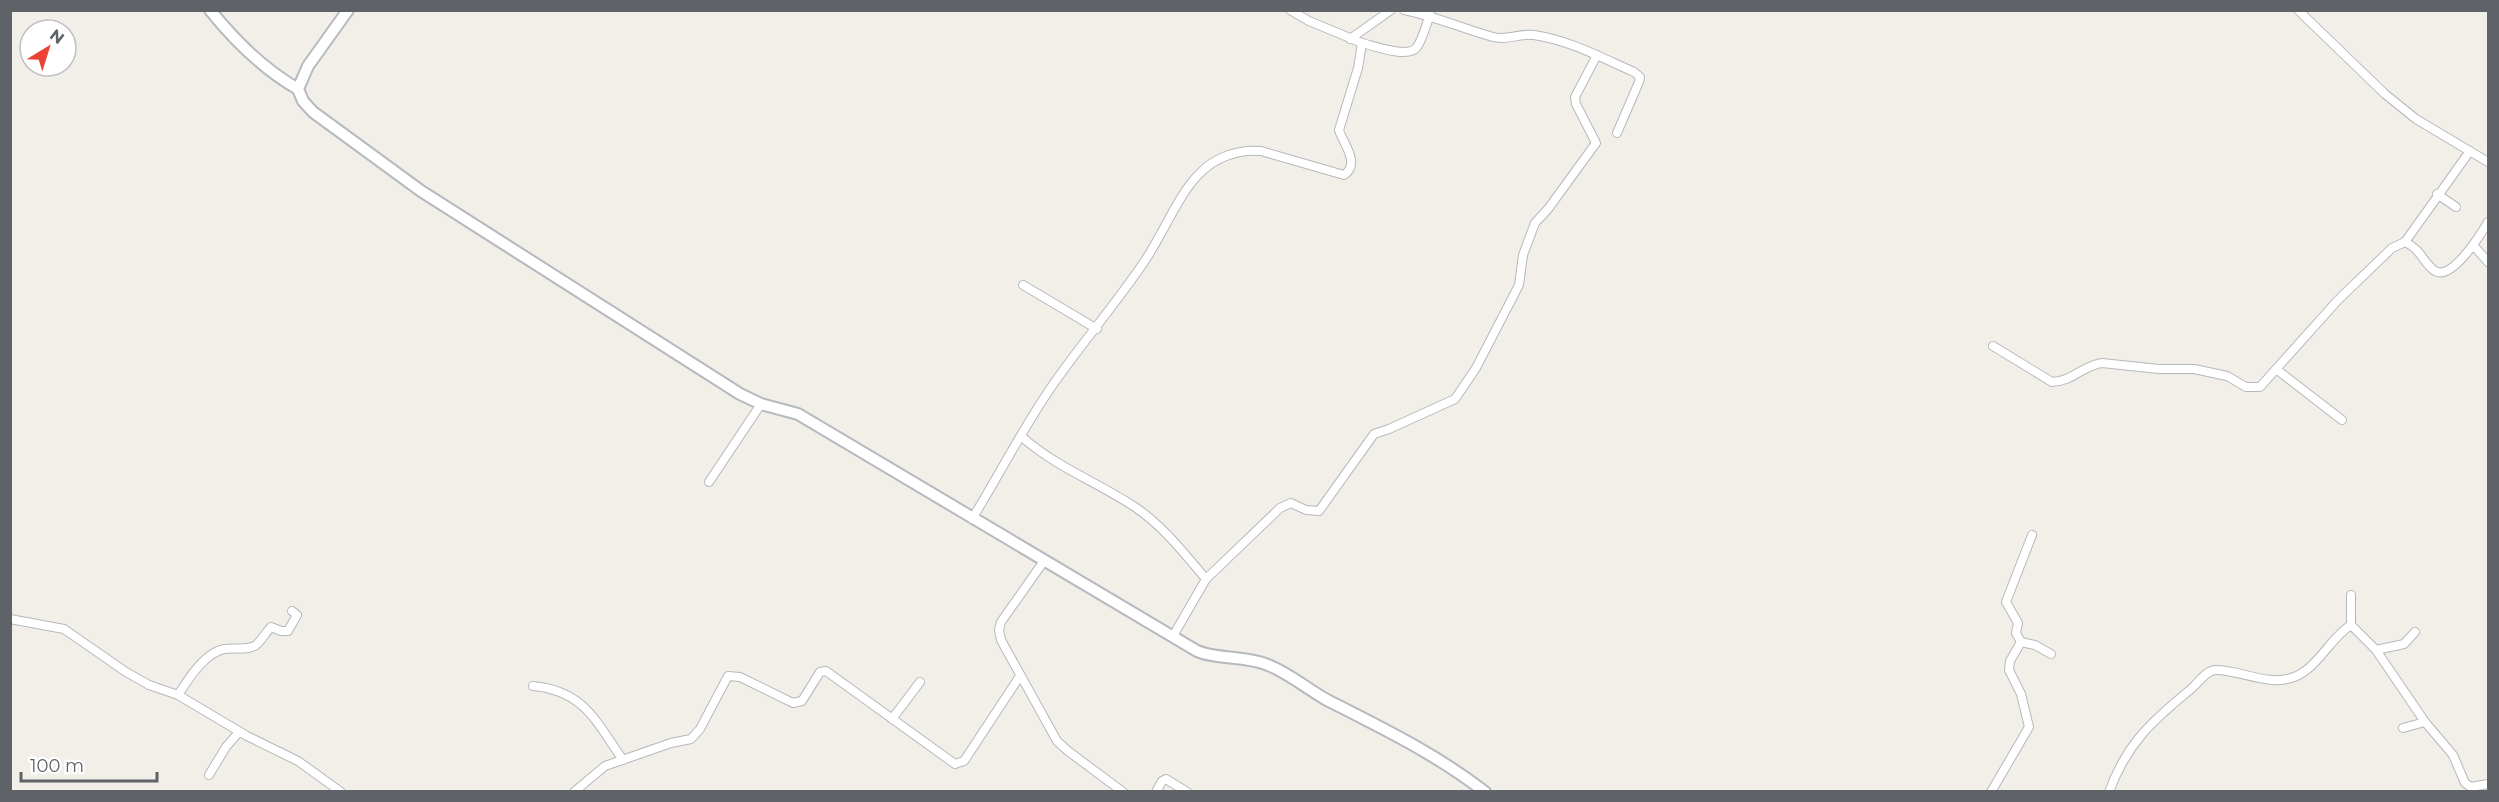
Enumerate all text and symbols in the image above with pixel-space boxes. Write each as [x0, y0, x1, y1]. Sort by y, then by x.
north arrow [18, 18, 78, 78]
text: N [46, 25, 68, 48]
scale bar [21, 745, 158, 783]
text: 100 m [30, 755, 84, 777]

